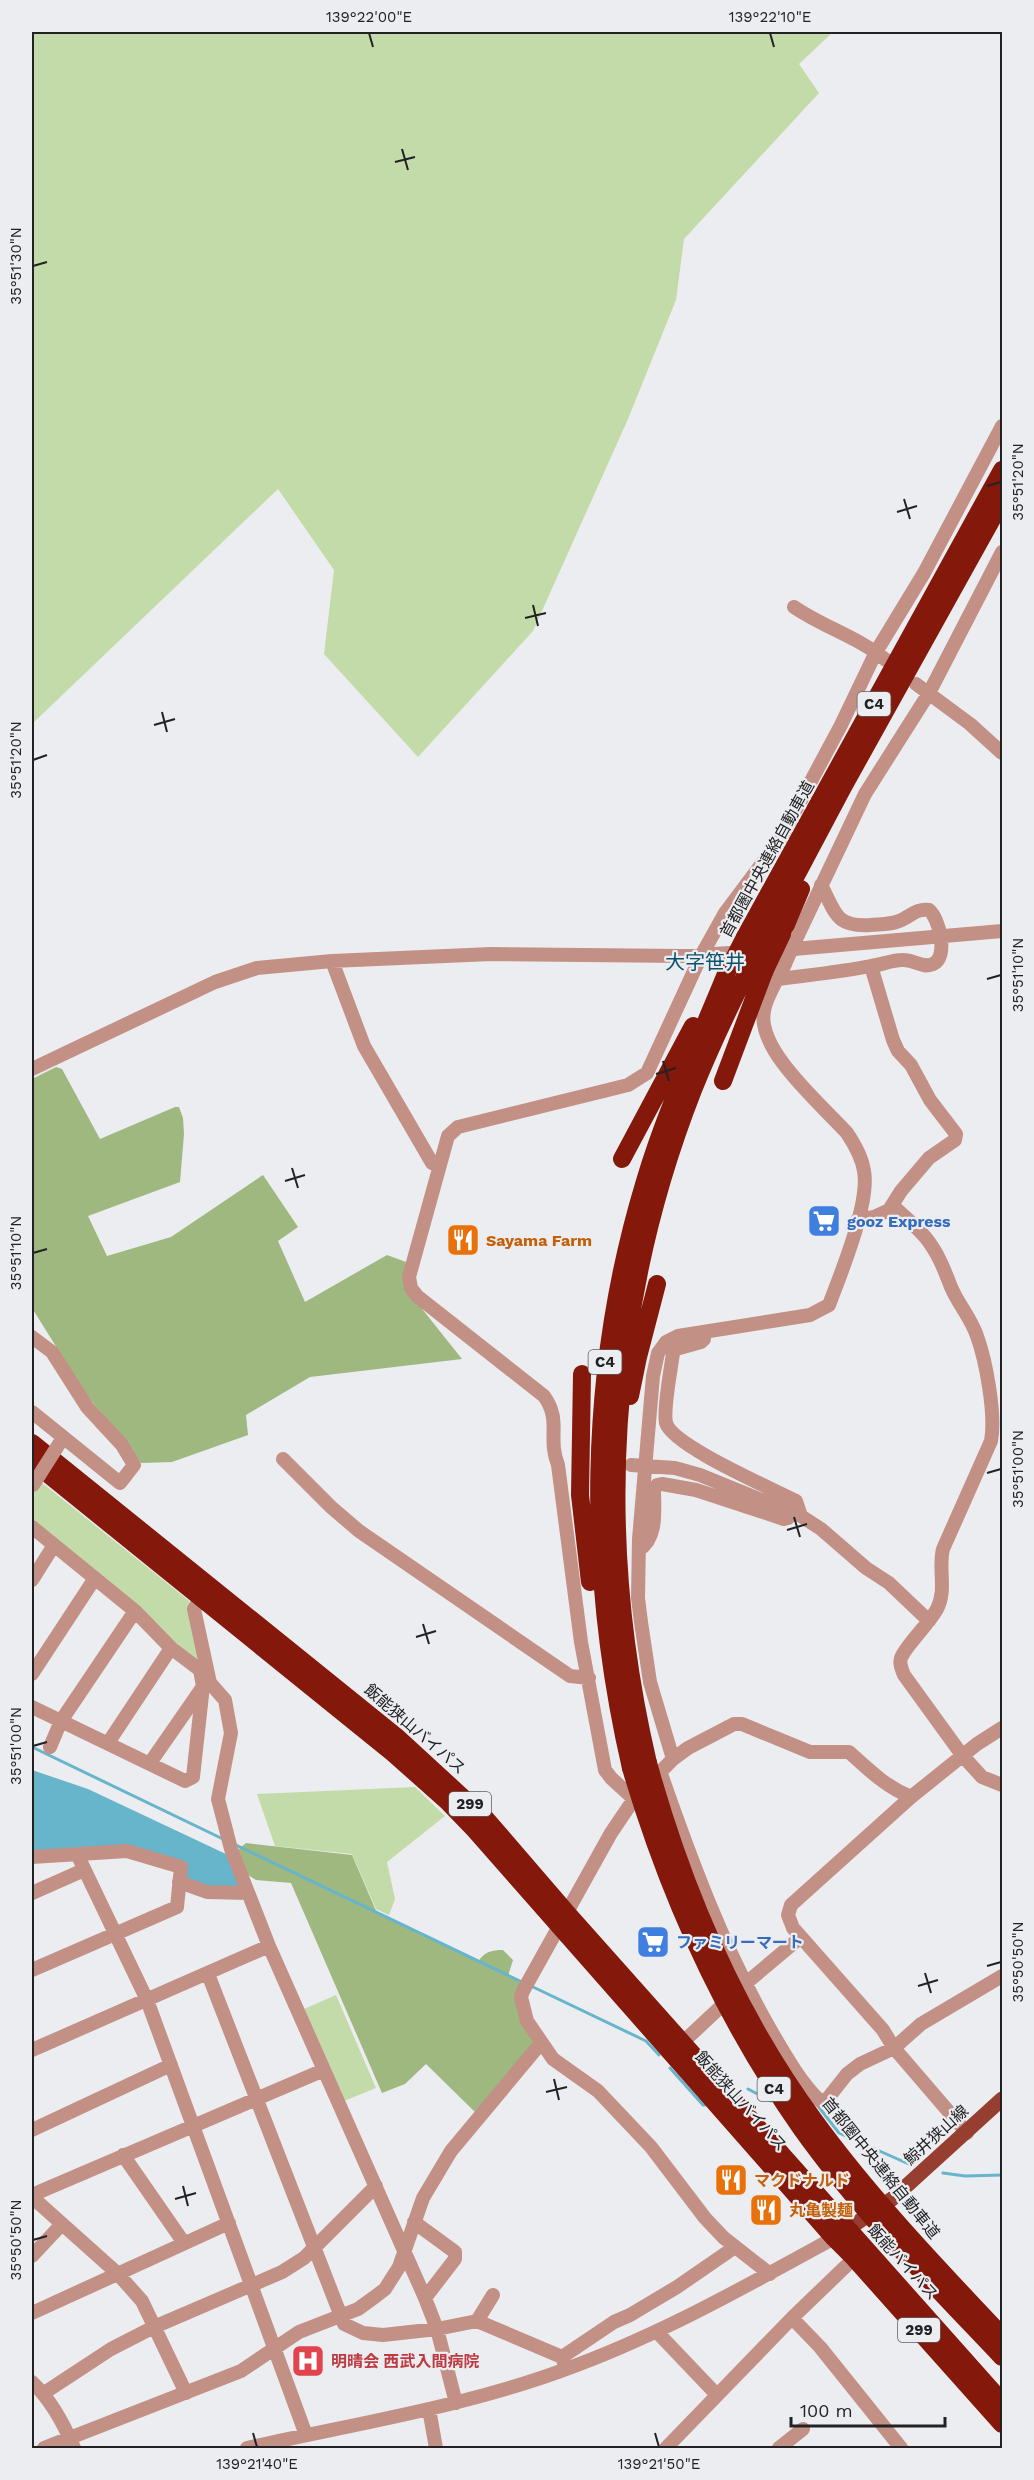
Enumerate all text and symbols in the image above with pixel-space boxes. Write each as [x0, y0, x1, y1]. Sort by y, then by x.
text: 139°22'00"E [326, 8, 412, 26]
text: 139°22'10"E [729, 8, 811, 26]
text: 35°51'30"N [7, 227, 25, 305]
text: 35°51'20"N [1009, 443, 1027, 521]
road number: C4 [858, 692, 890, 716]
text: 35°51'20"N [7, 721, 25, 799]
street label: 首都圏中央連絡自動車道 [716, 777, 818, 941]
text: 35°51'10"N [1009, 938, 1027, 1012]
district label: 大字笹井 [665, 950, 745, 974]
supermarket icon: gooz Express [806, 1203, 842, 1239]
place label: gooz Express [847, 1212, 951, 1231]
text: 35°51'10"N [7, 1216, 25, 1290]
restaurant icon: Sayama Farm [445, 1222, 481, 1258]
place label: Sayama Farm [486, 1231, 592, 1250]
road number: C4 [588, 1350, 622, 1374]
text: 35°51'00"N [1009, 1430, 1027, 1508]
street label: 飯能狭山バイパス [361, 1680, 469, 1778]
text: 35°51'00"N [7, 1707, 25, 1785]
road number: 299 [449, 1792, 491, 1816]
text: 35°50'50"N [1009, 1921, 1027, 2003]
supermarket icon: ファミリーマート [635, 1924, 671, 1960]
place label: ファミリーマート [676, 1933, 804, 1952]
street label: 飯能狭山バイパス [691, 2047, 791, 2155]
road number: C4 [758, 2077, 790, 2101]
street label: 首都圏中央連絡自動車道 [818, 2094, 944, 2242]
street label: 鯨井狭山線 [900, 2101, 972, 2169]
restaurant icon: マクドナルド [713, 2162, 749, 2198]
place label: マクドナルド [754, 2171, 850, 2190]
restaurant icon: 丸亀製麺 [748, 2192, 784, 2228]
text: 35°50'50"N [7, 2199, 25, 2281]
place label: 丸亀製麺 [789, 2201, 853, 2220]
street label: 飯能バイパス [864, 2220, 942, 2304]
road number: 299 [898, 2318, 940, 2342]
hospital icon: 明晴会 西武入間病院 [290, 2343, 326, 2379]
place label: 明晴会 西武入間病院 [331, 2352, 480, 2371]
scale bar [791, 2390, 946, 2428]
text: 100 m [800, 2400, 853, 2421]
text: 139°21'40"E [216, 2455, 298, 2473]
text: 139°21'50"E [618, 2455, 700, 2473]

